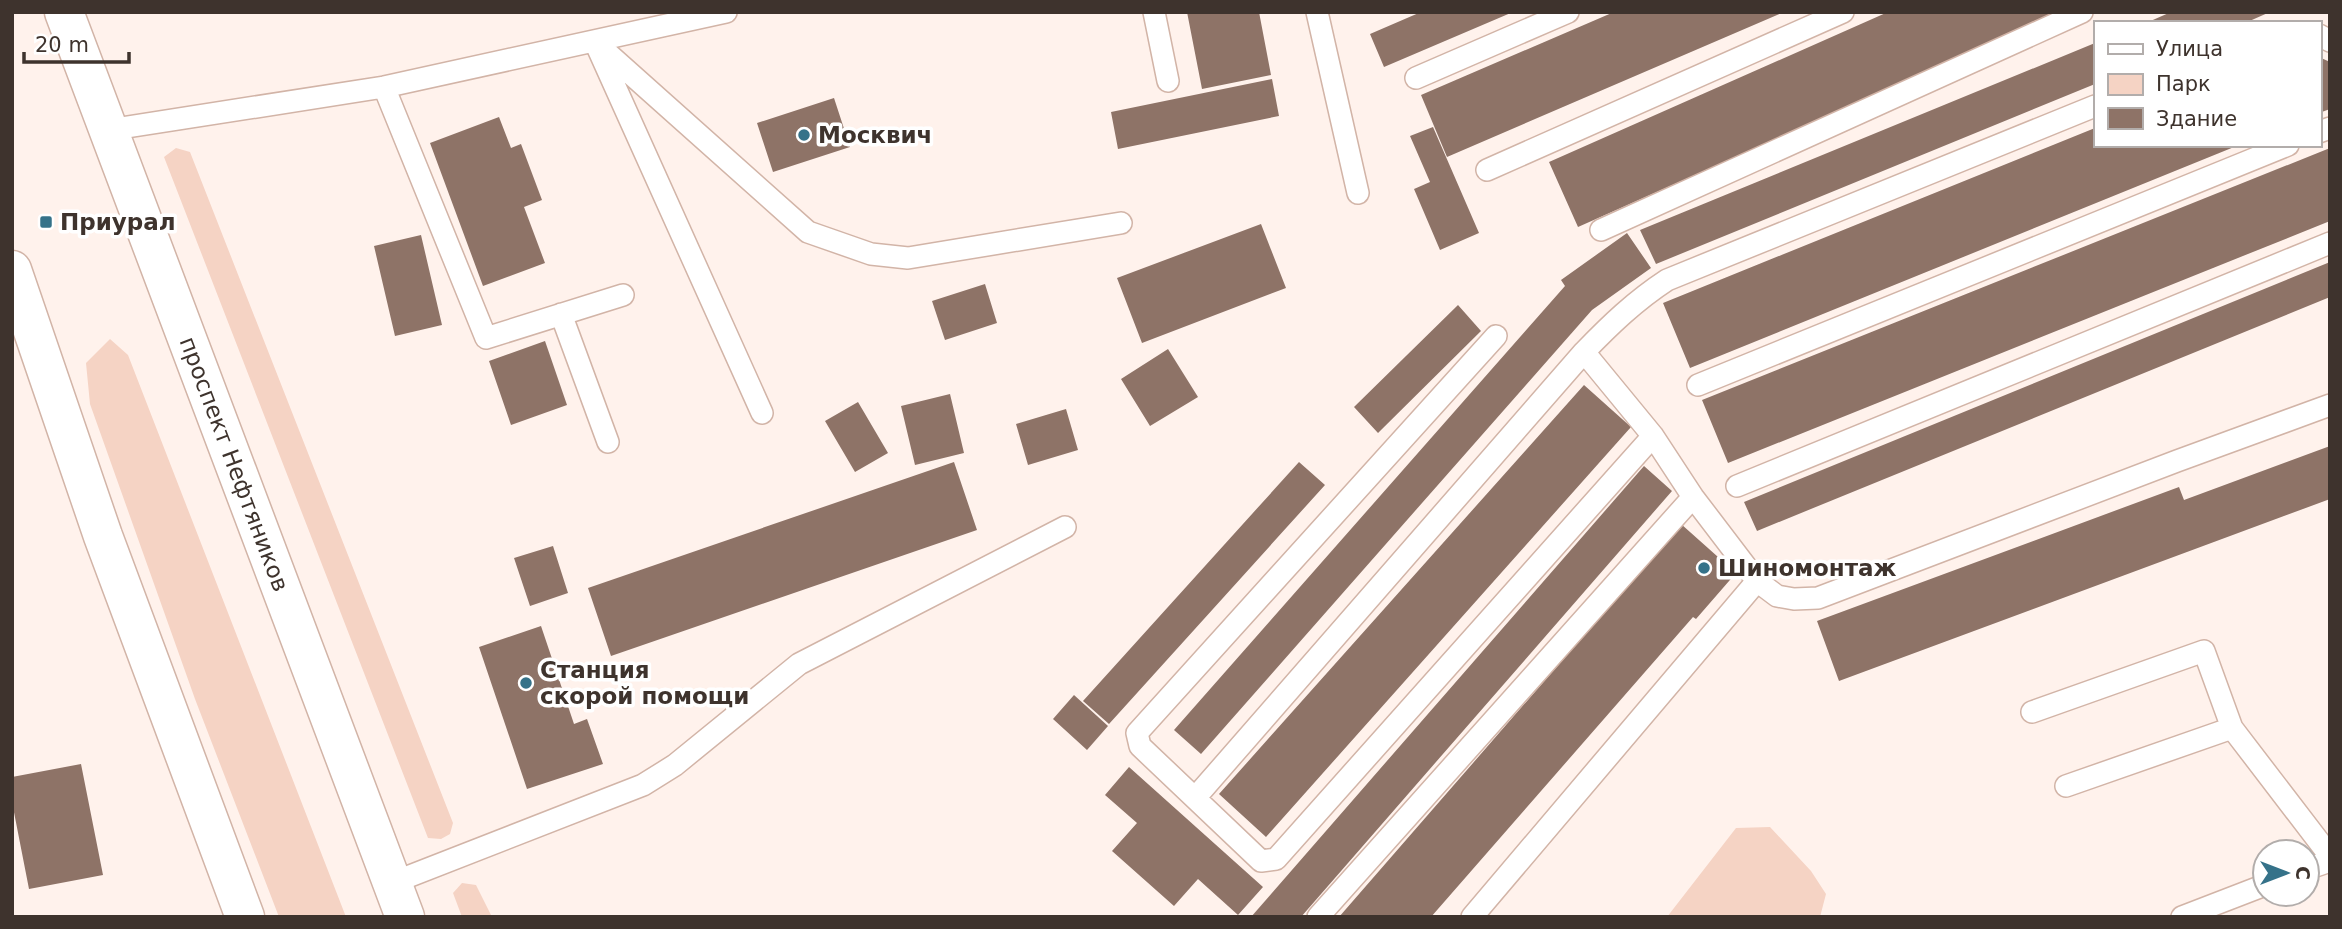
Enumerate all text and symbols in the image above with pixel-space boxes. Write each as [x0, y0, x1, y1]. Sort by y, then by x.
scale bar [24, 21, 130, 65]
legend [2094, 21, 2321, 147]
text: 20 m [35, 33, 89, 57]
text: Улица [2156, 37, 2223, 61]
text: Парк [2156, 72, 2211, 96]
text: Здание [2156, 107, 2237, 131]
place label: Москвич [818, 122, 932, 148]
marker: Москвич [796, 127, 812, 143]
place label: Приурал [60, 209, 176, 235]
marker: Приурал [38, 214, 54, 230]
street label: проспект Нефтяников [175, 333, 294, 595]
place label: Шиномонтаж [1718, 555, 1897, 581]
marker: Шиномонтаж [1696, 560, 1712, 576]
place label: Станция скорой помощи [540, 657, 749, 709]
marker: Станция скорой помощи [518, 675, 534, 691]
north arrow [2251, 838, 2321, 908]
text: С [2292, 866, 2314, 880]

